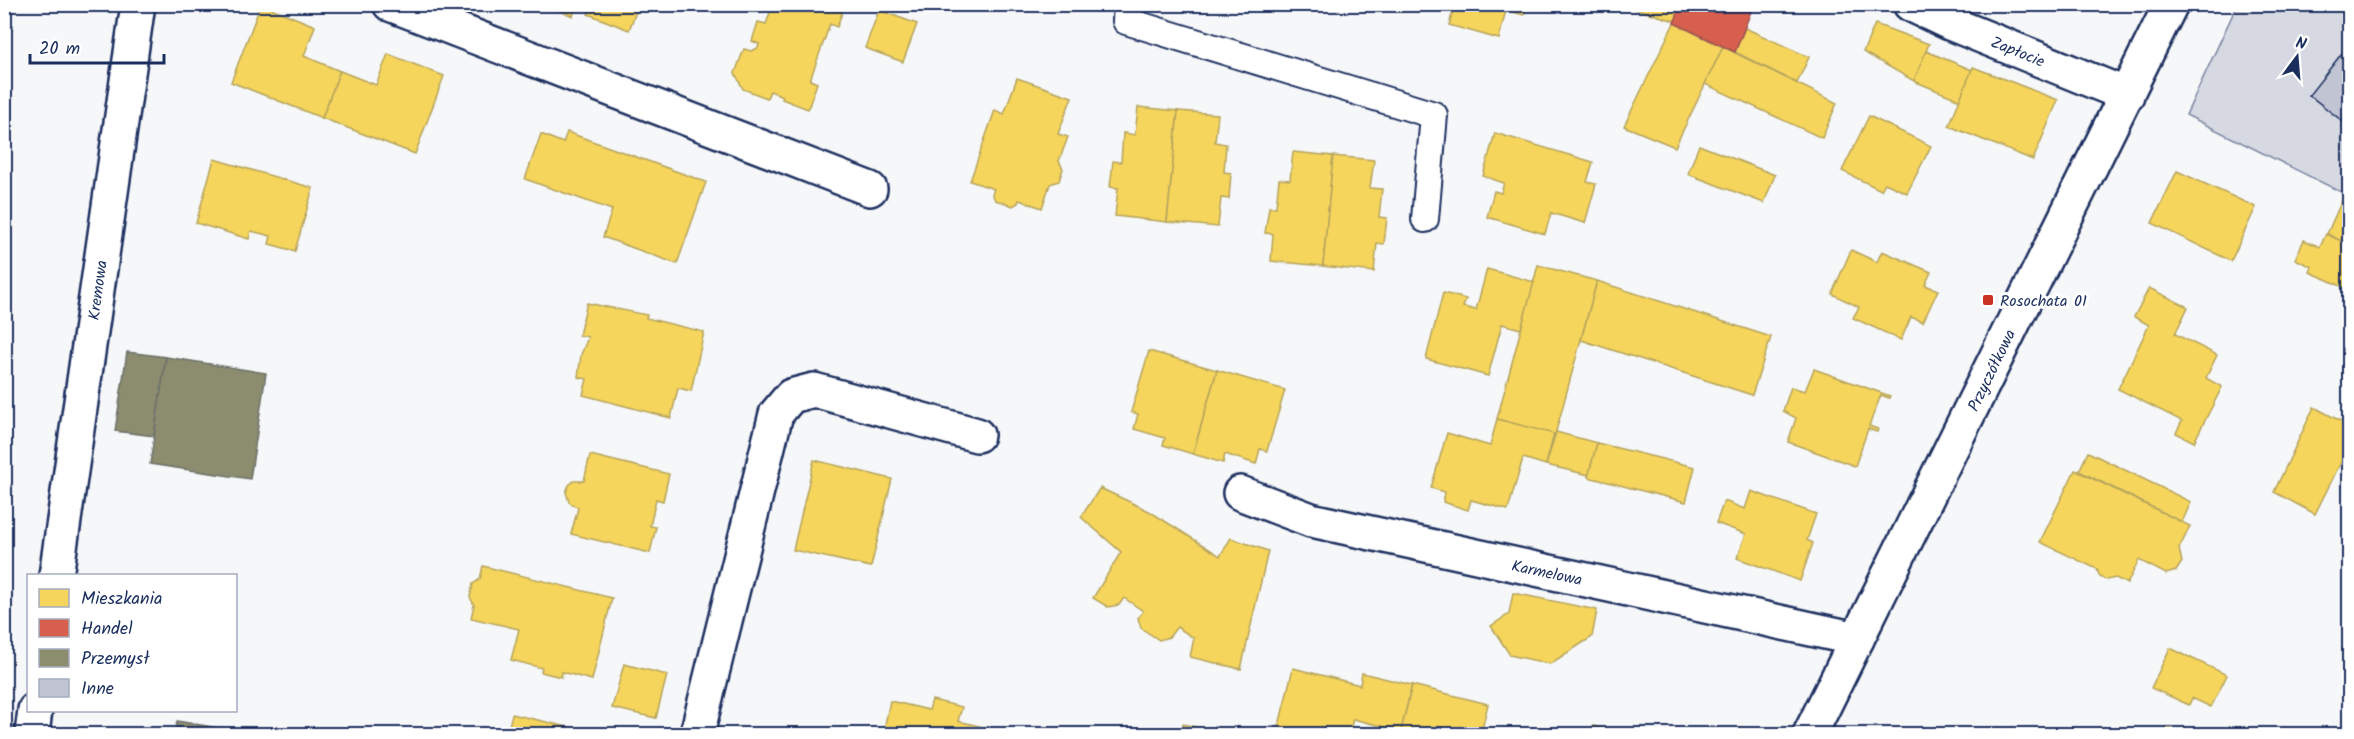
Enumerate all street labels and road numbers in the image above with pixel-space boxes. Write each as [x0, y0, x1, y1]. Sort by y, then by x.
street label: Zapłocie [1987, 30, 2048, 75]
street label: Kremowa [82, 259, 115, 322]
street label: Przyczółkowa [1962, 325, 2023, 416]
street label: Karmelowa [1509, 554, 1584, 593]

